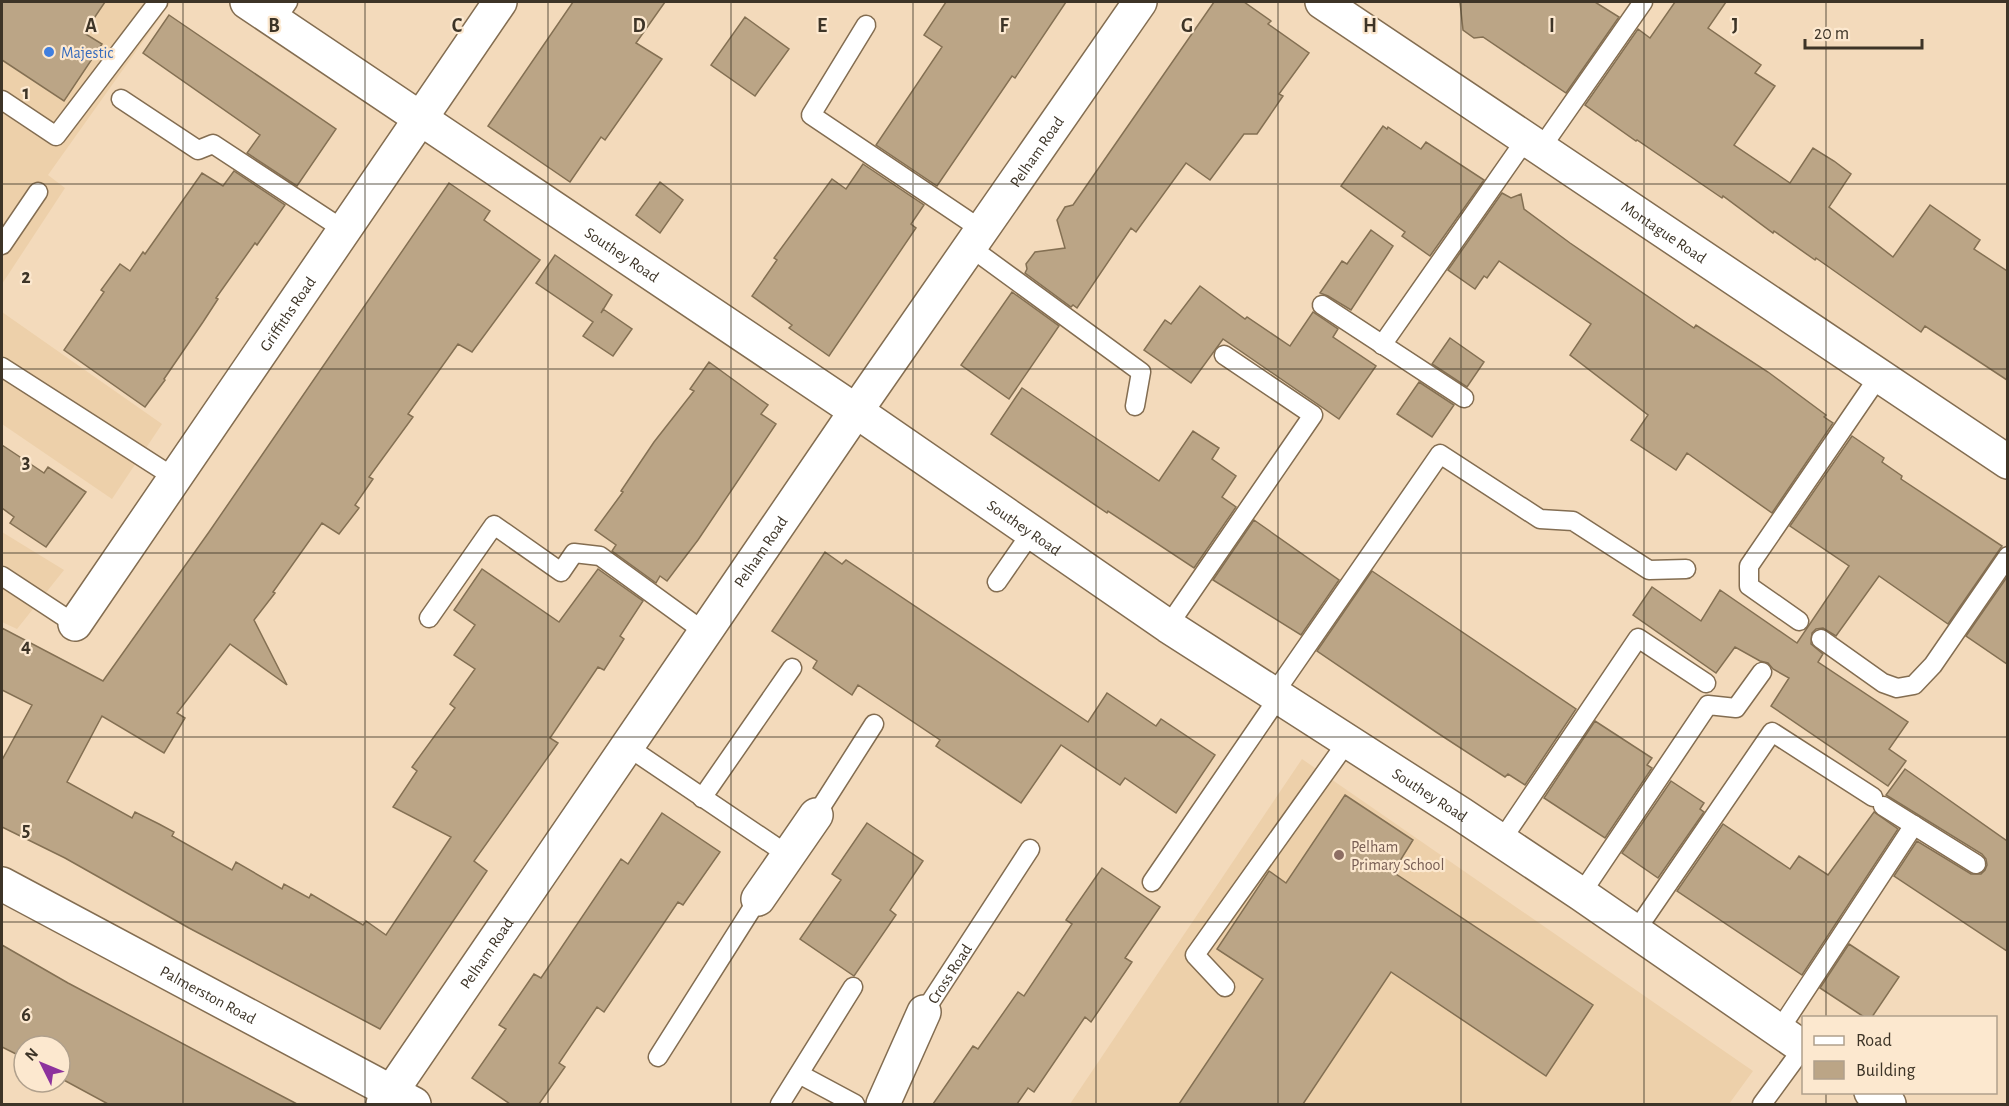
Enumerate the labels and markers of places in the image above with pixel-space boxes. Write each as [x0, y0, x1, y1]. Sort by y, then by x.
marker: Majestic [42, 45, 56, 59]
place label: Majestic [61, 45, 114, 62]
place label: Pelham Primary School [1351, 839, 1444, 874]
marker: Pelham Primary School [1332, 848, 1346, 862]

